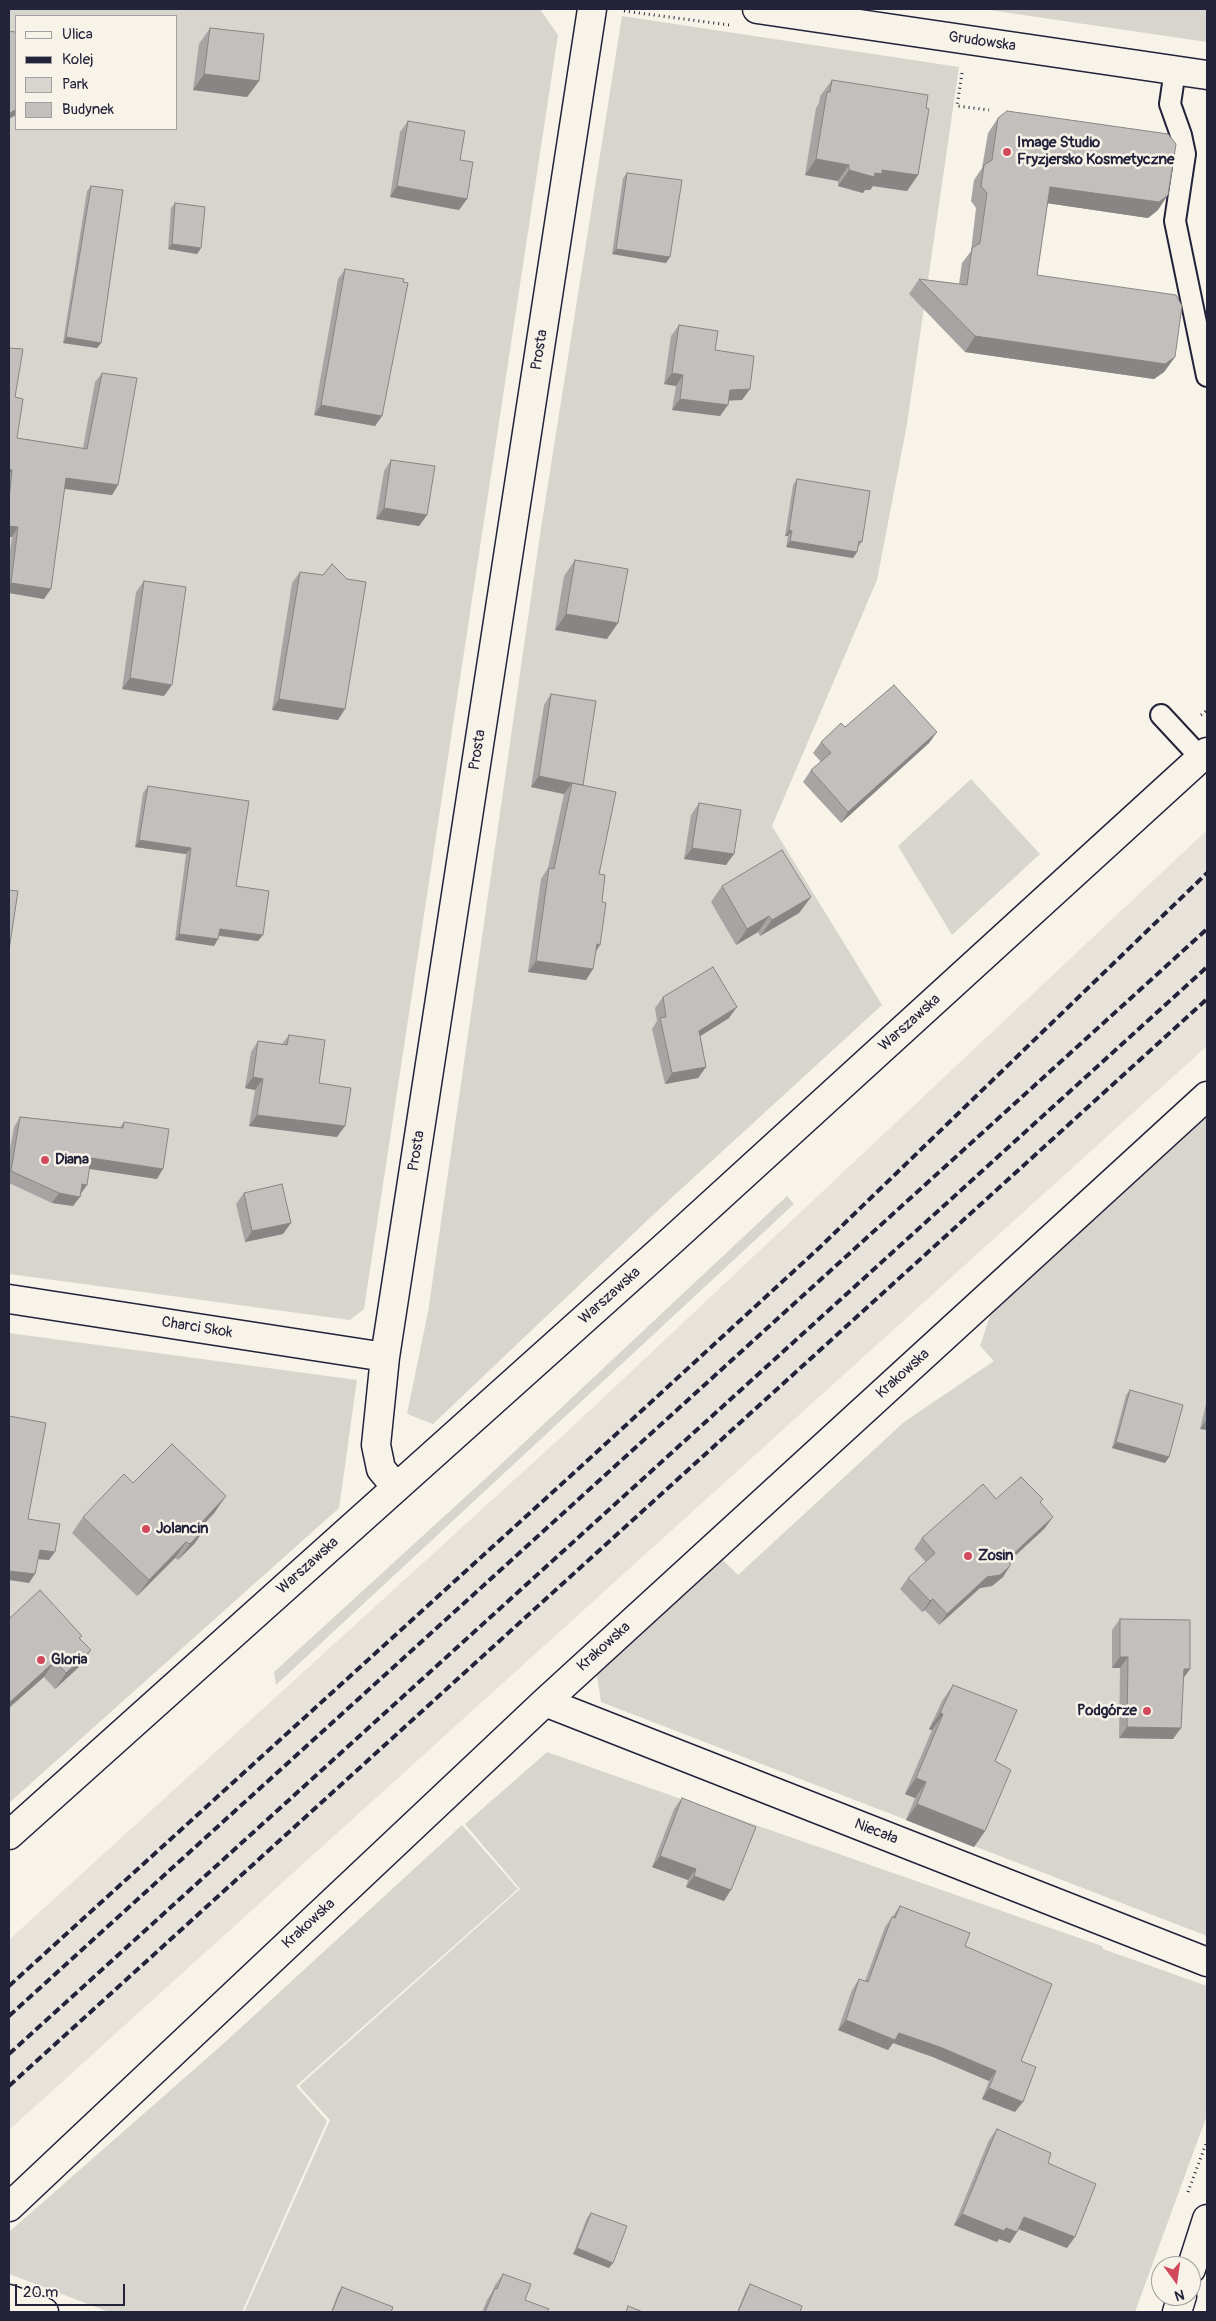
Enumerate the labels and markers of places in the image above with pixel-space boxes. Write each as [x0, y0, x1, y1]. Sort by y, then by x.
place label: Image Studio Fryzjersko Kosmetyczne [1017, 134, 1174, 169]
marker: Image Studio Fryzjersko Kosmetyczne [1001, 146, 1013, 158]
place label: Diana [55, 1151, 89, 1169]
marker: Diana [39, 1154, 51, 1166]
place label: Jolancin [156, 1520, 208, 1538]
marker: Jolancin [140, 1523, 152, 1535]
place label: Zosin [978, 1547, 1013, 1565]
marker: Zosin [962, 1550, 974, 1562]
place label: Gloria [51, 1651, 87, 1669]
marker: Gloria [35, 1654, 47, 1666]
place label: Podgórze [1077, 1702, 1137, 1720]
marker: Podgórze [1141, 1705, 1153, 1717]

